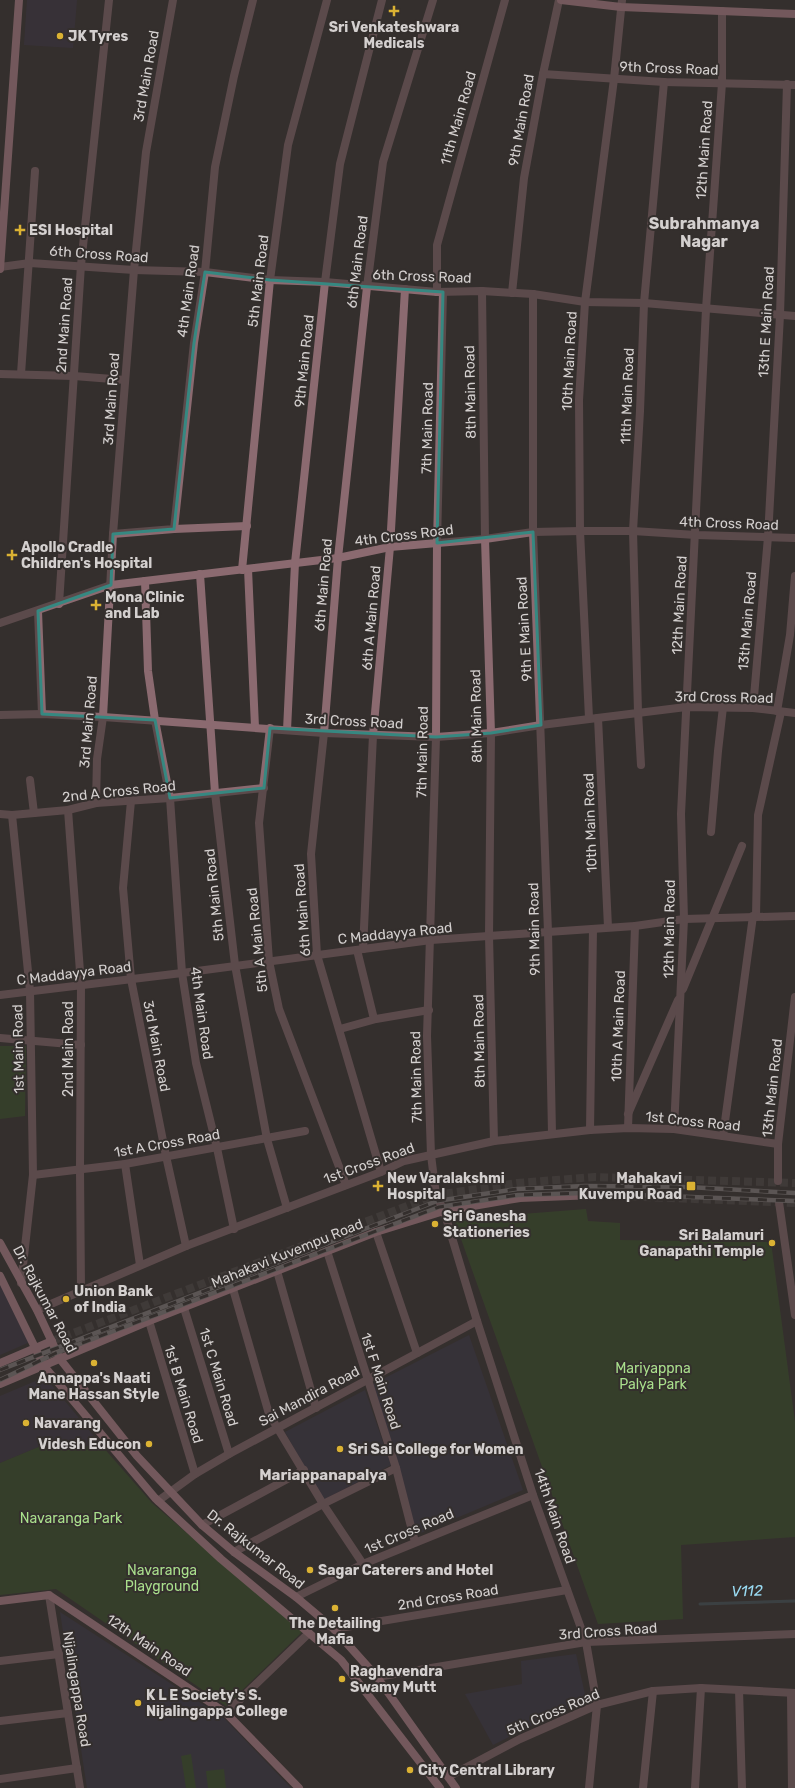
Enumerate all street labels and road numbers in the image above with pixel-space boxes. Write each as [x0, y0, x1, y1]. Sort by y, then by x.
street label: 3rd Main Road [130, 29, 163, 123]
street label: 9th Cross Road [619, 58, 719, 79]
street label: 11th Main Road [437, 69, 480, 167]
street label: 9th Main Road [505, 73, 538, 167]
street label: 12th Main Road [693, 100, 716, 200]
street label: 6th Main Road [343, 215, 372, 309]
street label: 5th Main Road [244, 234, 273, 328]
street label: 6th Cross Road [49, 243, 149, 266]
street label: 4th Main Road [174, 244, 203, 339]
street label: 6th Cross Road [372, 266, 472, 287]
street label: 13th E Main Road [755, 266, 778, 378]
street label: 2nd Main Road [53, 277, 76, 373]
street label: 10th Main Road [558, 311, 581, 411]
street label: 9th Main Road [291, 314, 318, 408]
street label: 8th Main Road [461, 345, 480, 439]
street label: 11th Main Road [617, 347, 638, 445]
street label: 3rd Main Road [100, 352, 123, 446]
street label: 7th Main Road [418, 382, 437, 474]
street label: 4th Cross Road [679, 513, 779, 534]
street label: 4th Cross Road [354, 521, 455, 550]
street label: 6th Main Road [311, 538, 336, 632]
street label: 12th Main Road [668, 555, 691, 655]
street label: 6th A Main Road [358, 565, 385, 671]
street label: 13th Main Road [735, 571, 760, 671]
street label: 9th E Main Road [513, 576, 536, 682]
street label: 8th Main Road [467, 669, 486, 763]
street label: 3rd Main Road [76, 675, 101, 769]
street label: 3rd Cross Road [674, 688, 774, 707]
street label: 7th Main Road [413, 706, 432, 798]
street label: 3rd Cross Road [304, 710, 404, 733]
street label: 10th Main Road [580, 773, 601, 873]
street label: 2nd A Cross Road [61, 777, 177, 806]
street label: 5th Main Road [201, 848, 228, 942]
street label: 6th Main Road [291, 863, 314, 957]
street label: 12th Main Road [660, 879, 679, 979]
street label: 9th Main Road [525, 882, 544, 976]
street label: 5th A Main Road [244, 887, 271, 993]
street label: C Maddayya Road [337, 919, 453, 948]
street label: C Maddayya Road [16, 958, 132, 989]
street label: 4th Main Road [187, 966, 216, 1061]
street label: 10th A Main Road [608, 970, 629, 1082]
street label: 8th Main Road [470, 994, 489, 1088]
street label: 3rd Main Road [139, 999, 174, 1093]
street label: 2nd Main Road [60, 1001, 77, 1097]
street label: 1st Main Road [9, 1004, 28, 1094]
street label: 7th Main Road [407, 1031, 426, 1123]
street label: 13th Main Road [759, 1038, 786, 1138]
street label: 1st Cross Road [645, 1108, 741, 1135]
street label: 1st A Cross Road [113, 1126, 222, 1161]
street label: 1st Cross Road [321, 1139, 417, 1188]
street label: Mahakavi Kuvempu Road [209, 1215, 365, 1292]
street label: Dr. Rajkumar Road [9, 1243, 80, 1356]
street label: 1st C Main Road [195, 1326, 242, 1428]
street label: 1st F Main Road [357, 1331, 404, 1432]
street label: 1st B Main Road [160, 1343, 207, 1445]
street label: Sai Mandira Road [256, 1363, 363, 1430]
street label: 14th Main Road [530, 1466, 579, 1566]
street label: 1st Cross Road [362, 1505, 456, 1558]
street label: Dr. Rajkumar Road [203, 1506, 308, 1593]
street label: 2nd Cross Road [396, 1581, 500, 1614]
street label: 12th Main Road [103, 1611, 194, 1680]
street label: 3rd Cross Road [558, 1620, 658, 1643]
street label: Nijalingappa Road [59, 1630, 94, 1748]
street label: 5th Cross Road [504, 1685, 602, 1740]

